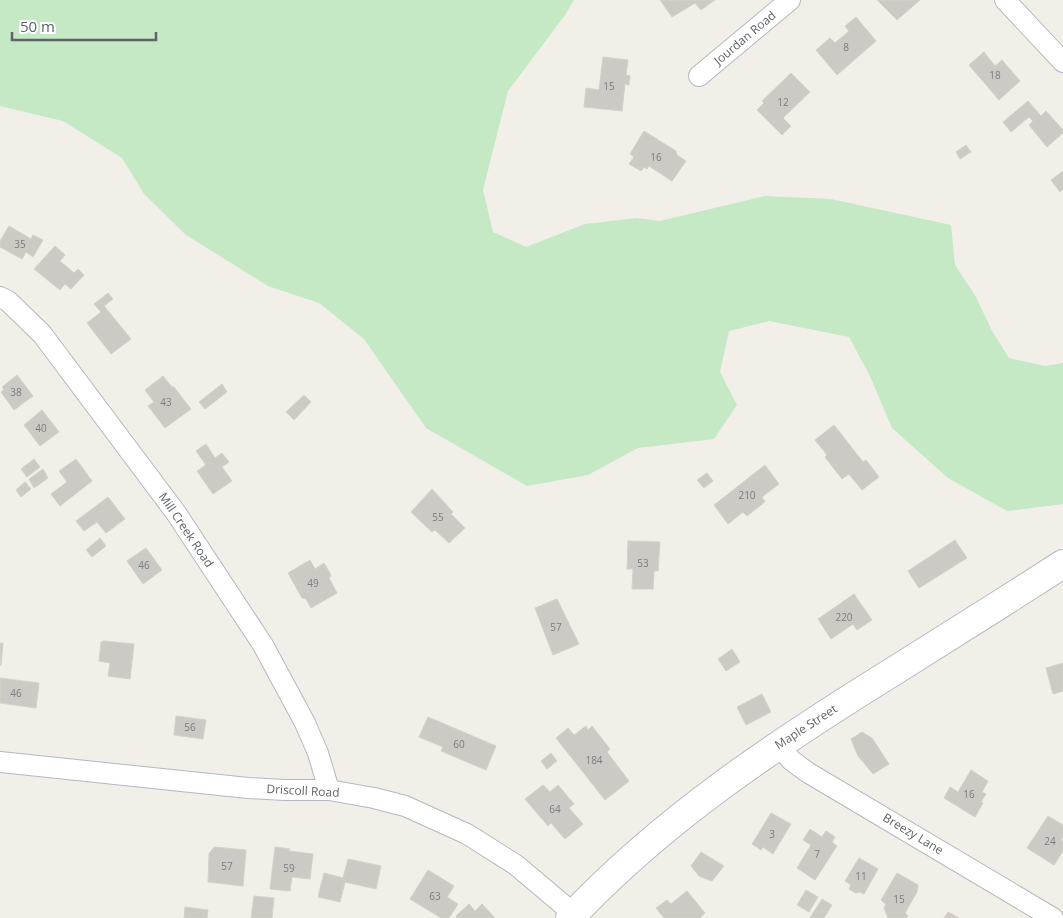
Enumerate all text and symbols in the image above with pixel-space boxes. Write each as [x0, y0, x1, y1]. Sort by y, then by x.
street label: Jourdan Road [709, 7, 779, 69]
scale bar [12, 10, 156, 42]
text: 50 m [20, 16, 55, 36]
house number: 8 [843, 40, 849, 54]
house number: 18 [989, 68, 1001, 82]
house number: 15 [603, 79, 615, 93]
house number: 12 [777, 95, 789, 109]
house number: 16 [650, 150, 662, 164]
house number: 35 [14, 237, 26, 251]
house number: 38 [10, 385, 22, 399]
house number: 43 [160, 395, 172, 409]
house number: 40 [35, 421, 47, 435]
house number: 210 [738, 488, 756, 502]
street label: Mill Creek Road [155, 489, 218, 571]
house number: 55 [432, 510, 444, 524]
house number: 53 [637, 556, 649, 570]
house number: 46 [138, 558, 150, 572]
house number: 49 [307, 576, 319, 590]
house number: 220 [835, 610, 853, 624]
house number: 57 [550, 620, 562, 634]
house number: 46 [10, 686, 22, 700]
street label: Maple Street [771, 700, 840, 753]
house number: 56 [184, 720, 196, 734]
house number: 60 [453, 737, 465, 751]
house number: 184 [585, 753, 603, 767]
street label: Driscoll Road [266, 780, 340, 801]
house number: 16 [963, 787, 975, 801]
house number: 64 [549, 802, 561, 816]
street label: Breezy Lane [880, 809, 947, 858]
house number: 3 [769, 827, 775, 841]
house number: 24 [1044, 834, 1056, 848]
house number: 7 [814, 847, 820, 861]
house number: 57 [221, 859, 233, 873]
house number: 59 [283, 861, 295, 875]
house number: 11 [855, 869, 867, 883]
house number: 63 [429, 889, 441, 903]
house number: 15 [893, 892, 905, 906]

